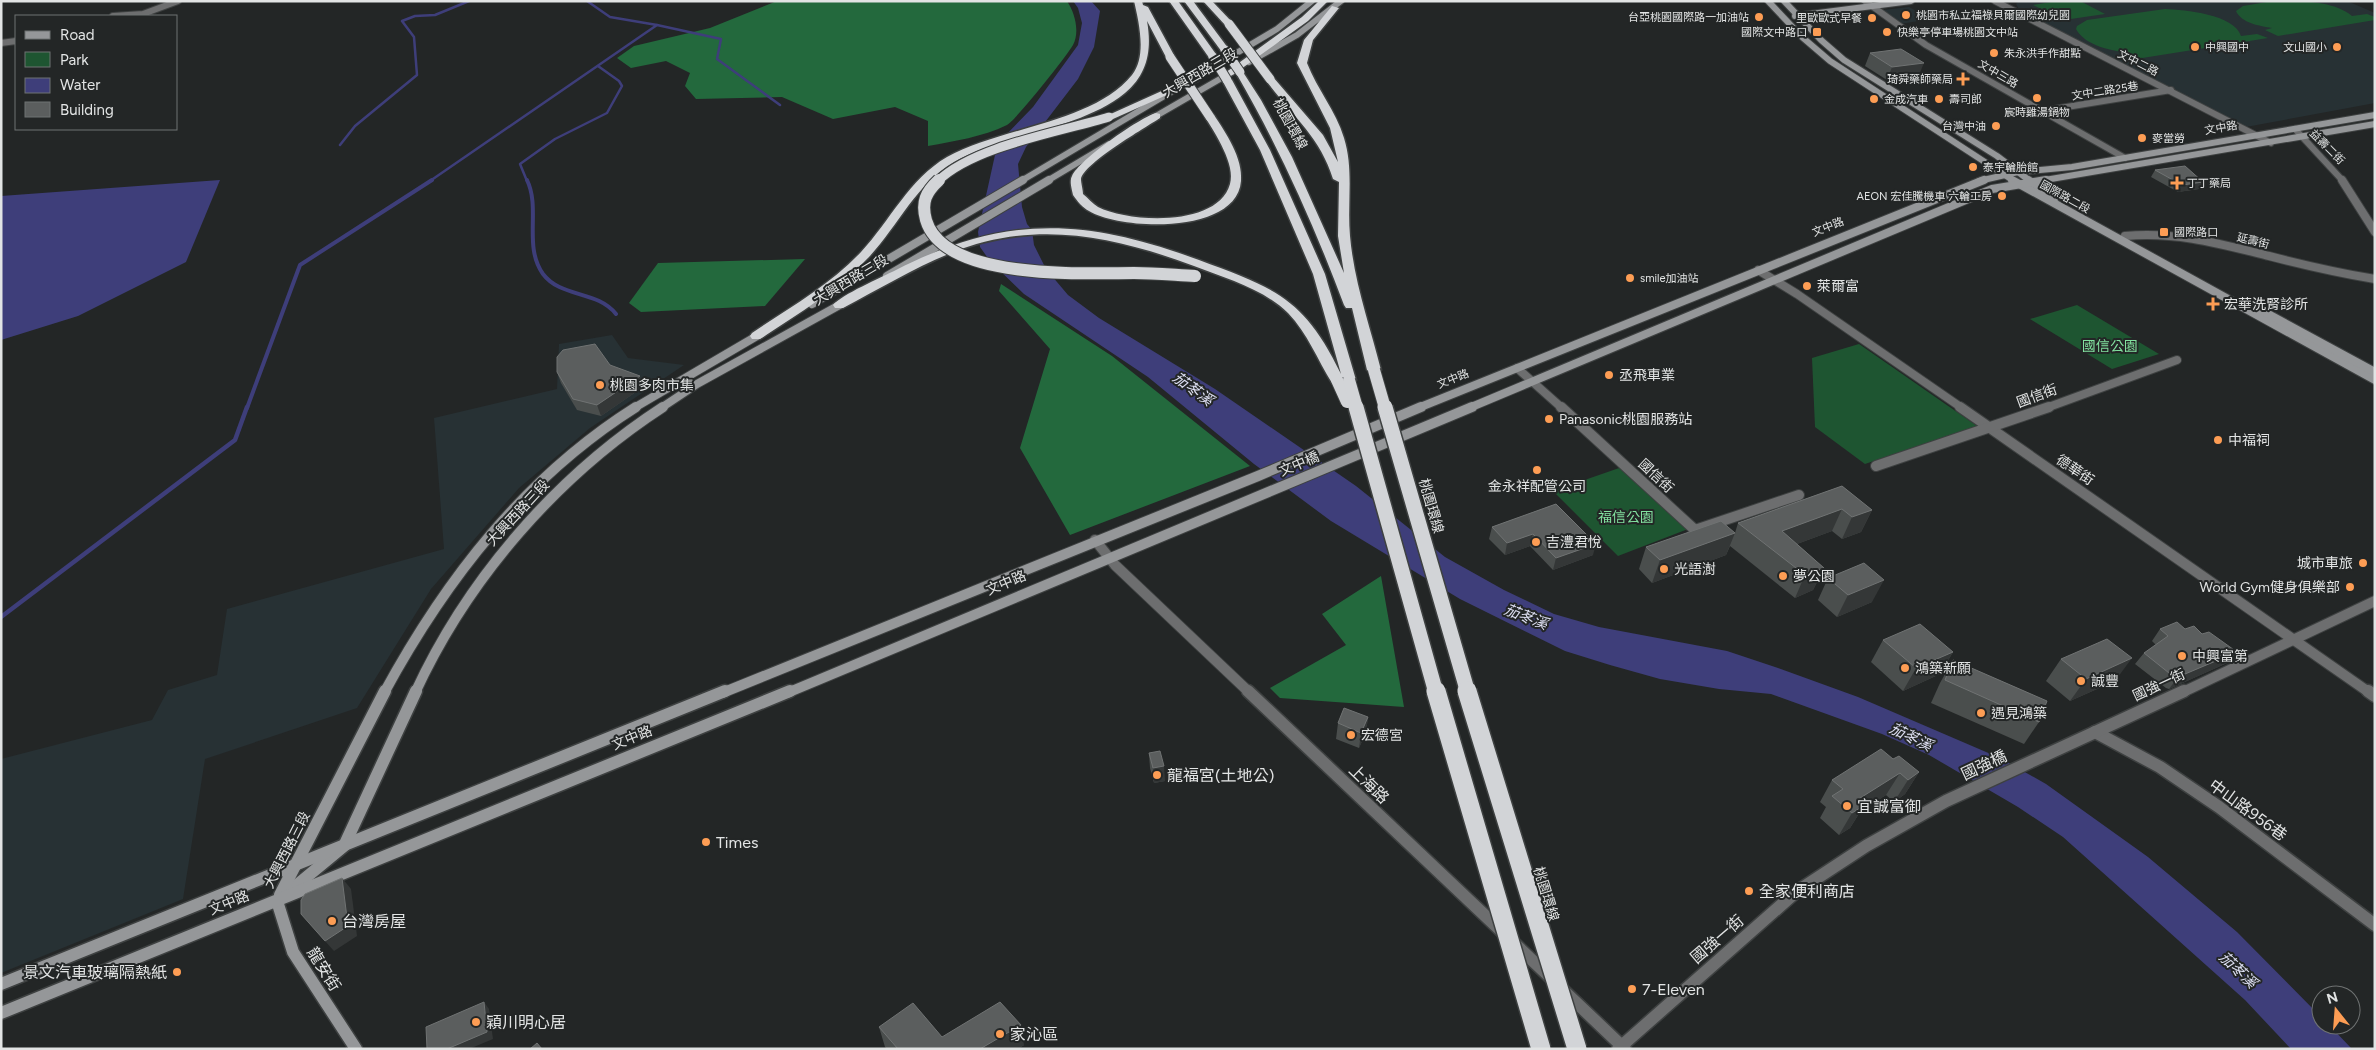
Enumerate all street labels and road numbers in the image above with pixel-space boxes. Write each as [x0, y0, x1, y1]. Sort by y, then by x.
street label: 大興西路三段 [1159, 45, 1241, 101]
street label: 文中二路 [2115, 47, 2161, 79]
street label: 文中三路 [1976, 57, 2020, 91]
street label: 文中二路25巷 [2071, 79, 2139, 103]
street label: 桃園環線 [1269, 95, 1311, 153]
street label: 文中路 [2204, 119, 2238, 137]
street label: 益壽二街 [2307, 127, 2347, 167]
street label: 國際路二段 [2038, 178, 2092, 216]
street label: 文中路 [1810, 215, 1846, 239]
street label: 延壽街 [2235, 231, 2271, 251]
street label: 大興西路三段 [811, 251, 891, 309]
street label: 文中路 [1435, 367, 1471, 391]
street label: 國信街 [2014, 381, 2060, 411]
street label: 文中橋 [1276, 448, 1322, 480]
street label: 德華街 [2053, 451, 2097, 489]
street label: 國信街 [1635, 455, 1677, 497]
street label: 大興西路三段 [483, 476, 553, 550]
street label: 桃園環線 [1415, 477, 1447, 535]
street label: 文中路 [983, 567, 1029, 599]
street label: 國強一街 [2130, 665, 2188, 705]
street label: 文中路 [609, 722, 655, 754]
street label: 國強橋 [1958, 746, 2010, 784]
street label: 上海路 [1345, 760, 1393, 808]
street label: 中山路956巷 [2205, 775, 2291, 845]
street label: 大興西路三段 [260, 809, 314, 891]
street label: 桃園環線 [1530, 865, 1562, 923]
street label: 文中路 [206, 887, 252, 919]
street label: 國強一街 [1687, 911, 1747, 967]
street label: 龍安街 [303, 944, 345, 994]

